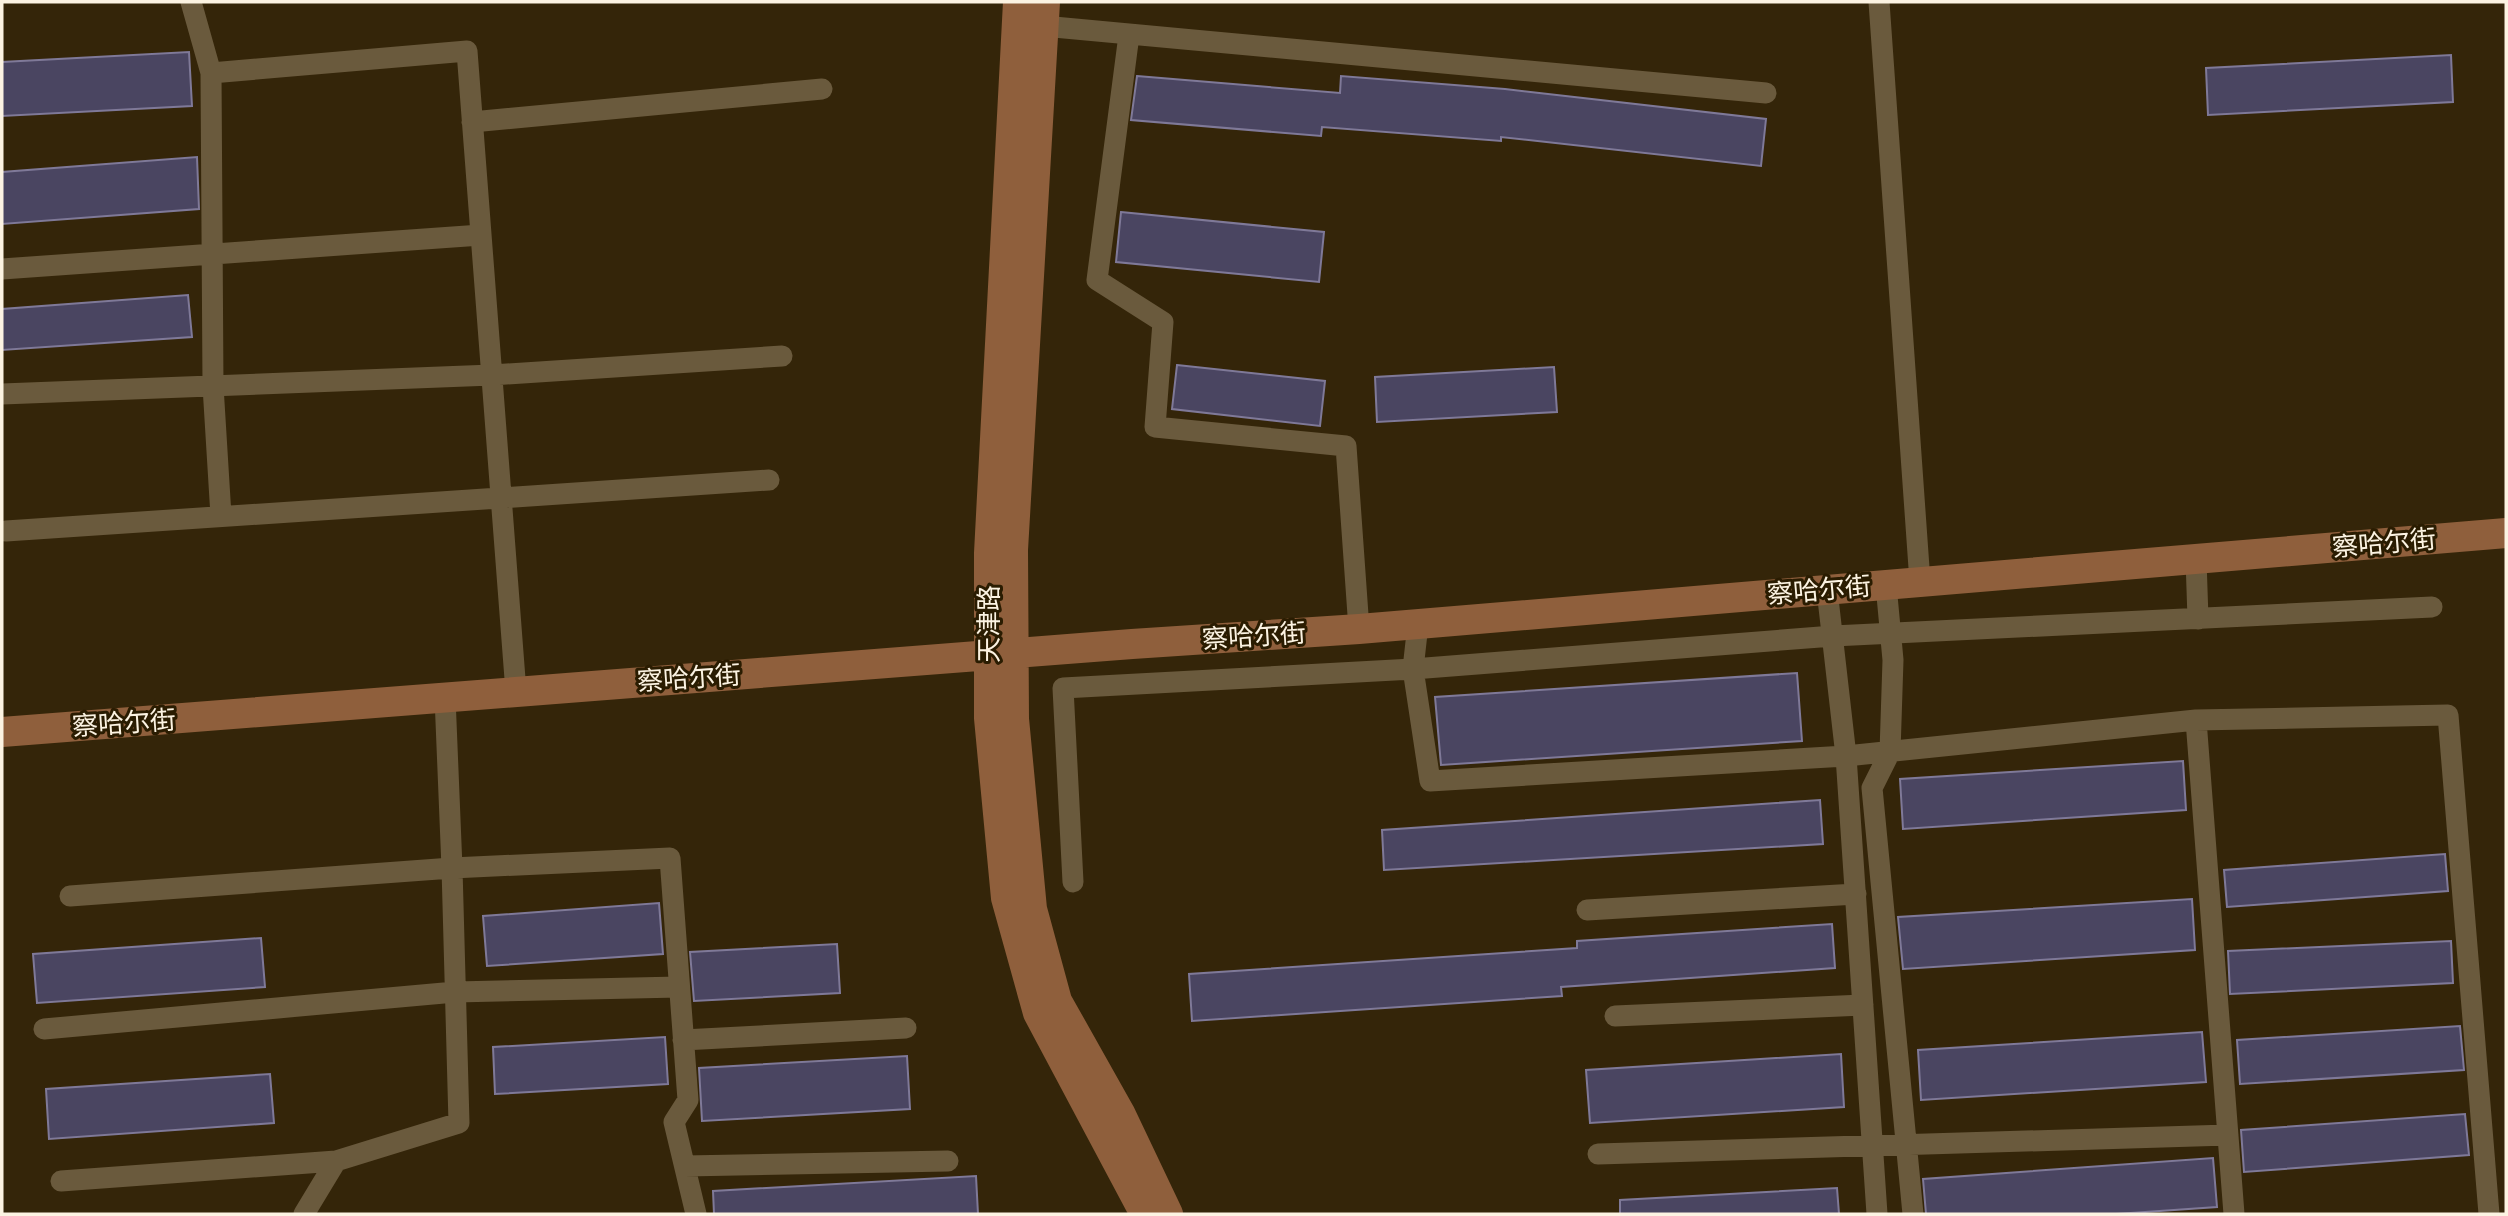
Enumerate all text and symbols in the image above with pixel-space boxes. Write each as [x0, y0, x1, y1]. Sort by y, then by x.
street label: 察哈尔街 [2331, 523, 2437, 563]
street label: 察哈尔街 [1766, 570, 1872, 610]
street label: 天津路 [973, 585, 1005, 663]
street label: 察哈尔街 [1201, 616, 1307, 656]
street label: 察哈尔街 [636, 658, 742, 698]
street label: 察哈尔街 [71, 703, 177, 743]

